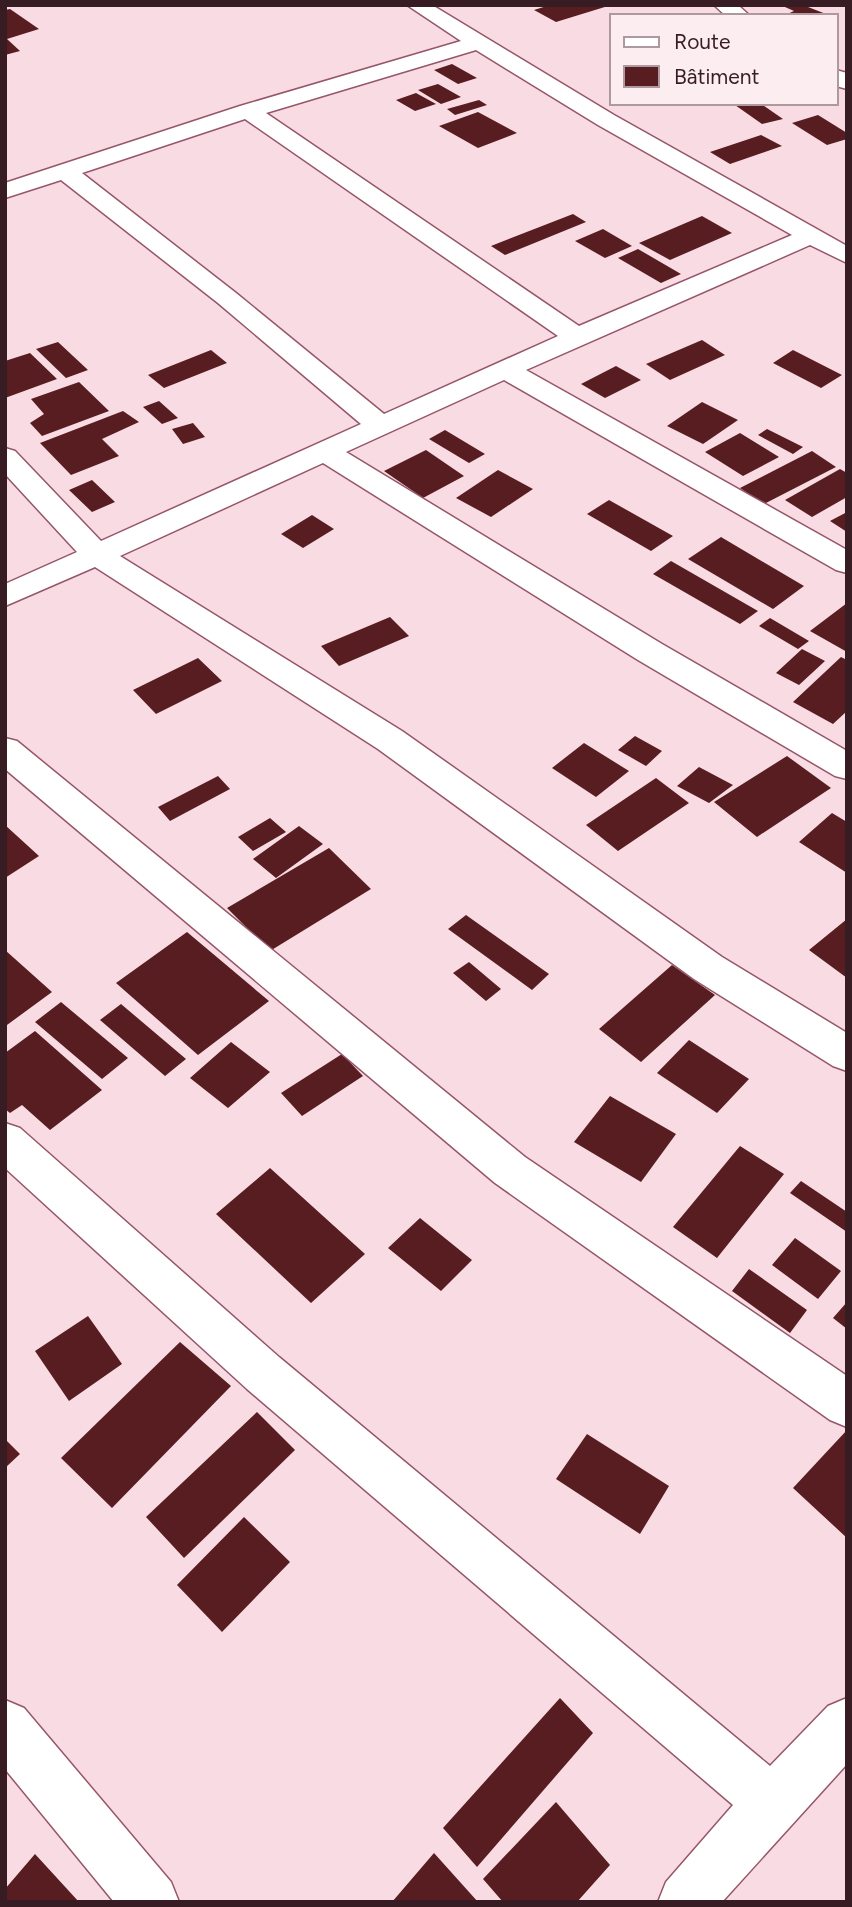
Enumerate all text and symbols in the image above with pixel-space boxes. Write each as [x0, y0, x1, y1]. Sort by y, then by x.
legend [610, 14, 838, 105]
text: Route [674, 29, 730, 54]
text: Bâtiment [674, 64, 759, 89]

